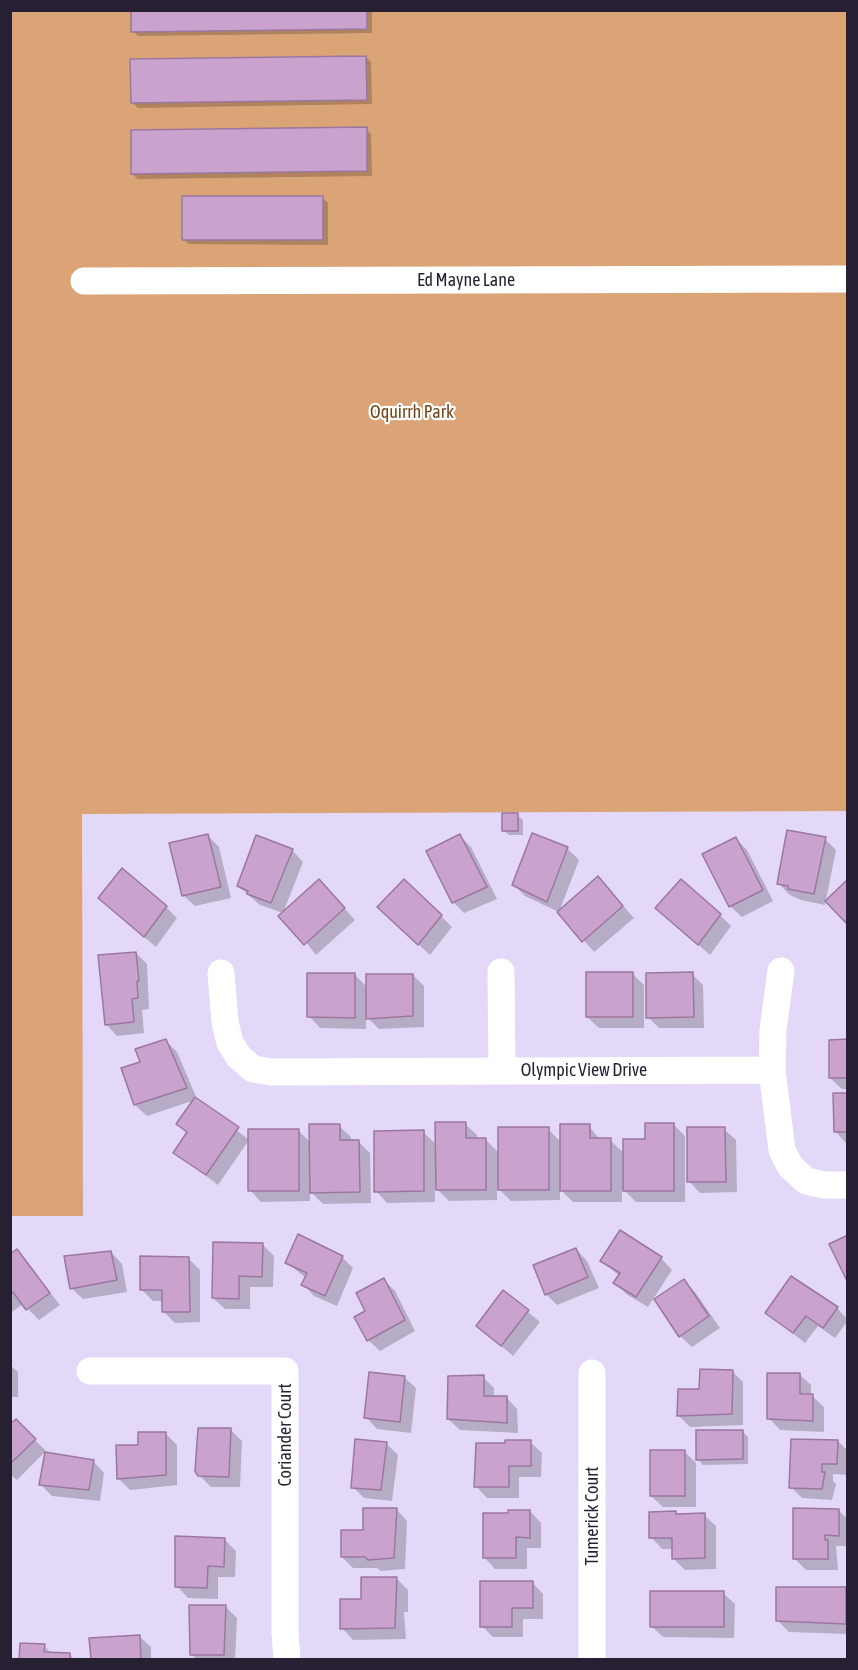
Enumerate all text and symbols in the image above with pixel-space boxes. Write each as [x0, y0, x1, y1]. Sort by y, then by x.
street label: Ed Mayne Lane [417, 269, 515, 291]
park label: Oquirrh Park [370, 401, 454, 423]
street label: Olympic View Drive [521, 1059, 647, 1081]
street label: Coriander Court [274, 1383, 296, 1487]
street label: Tumerick Court [581, 1467, 603, 1565]

